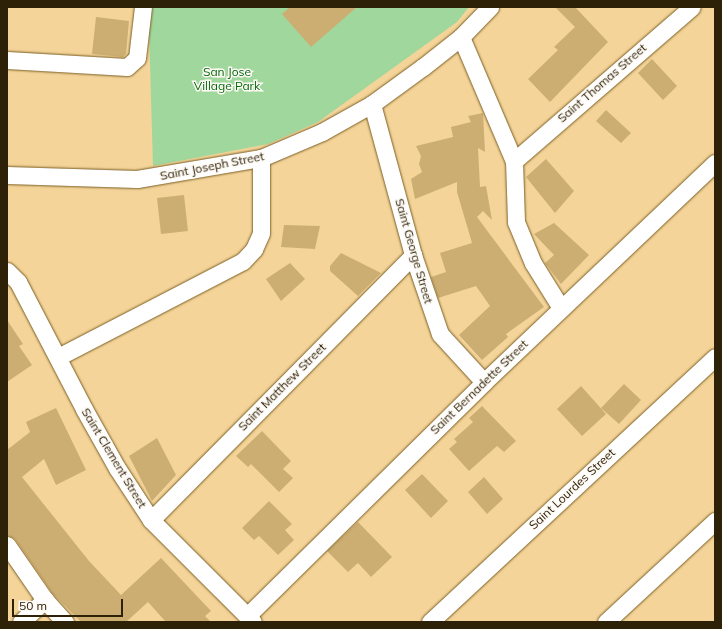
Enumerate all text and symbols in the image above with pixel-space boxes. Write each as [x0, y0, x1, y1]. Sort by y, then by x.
street label: Saint Thomas Street [555, 40, 649, 126]
park label: San Jose Village Park [194, 65, 260, 93]
street label: Saint Joseph Street [159, 149, 265, 183]
street label: Saint George Street [392, 197, 436, 305]
street label: Saint Bernadette Street [427, 337, 531, 437]
street label: Saint Matthew Street [235, 340, 329, 434]
street label: Saint Clement Street [78, 405, 150, 511]
street label: Saint Lourdes Street [526, 445, 618, 533]
scale bar [14, 591, 125, 617]
text: 50 m [19, 598, 47, 613]

